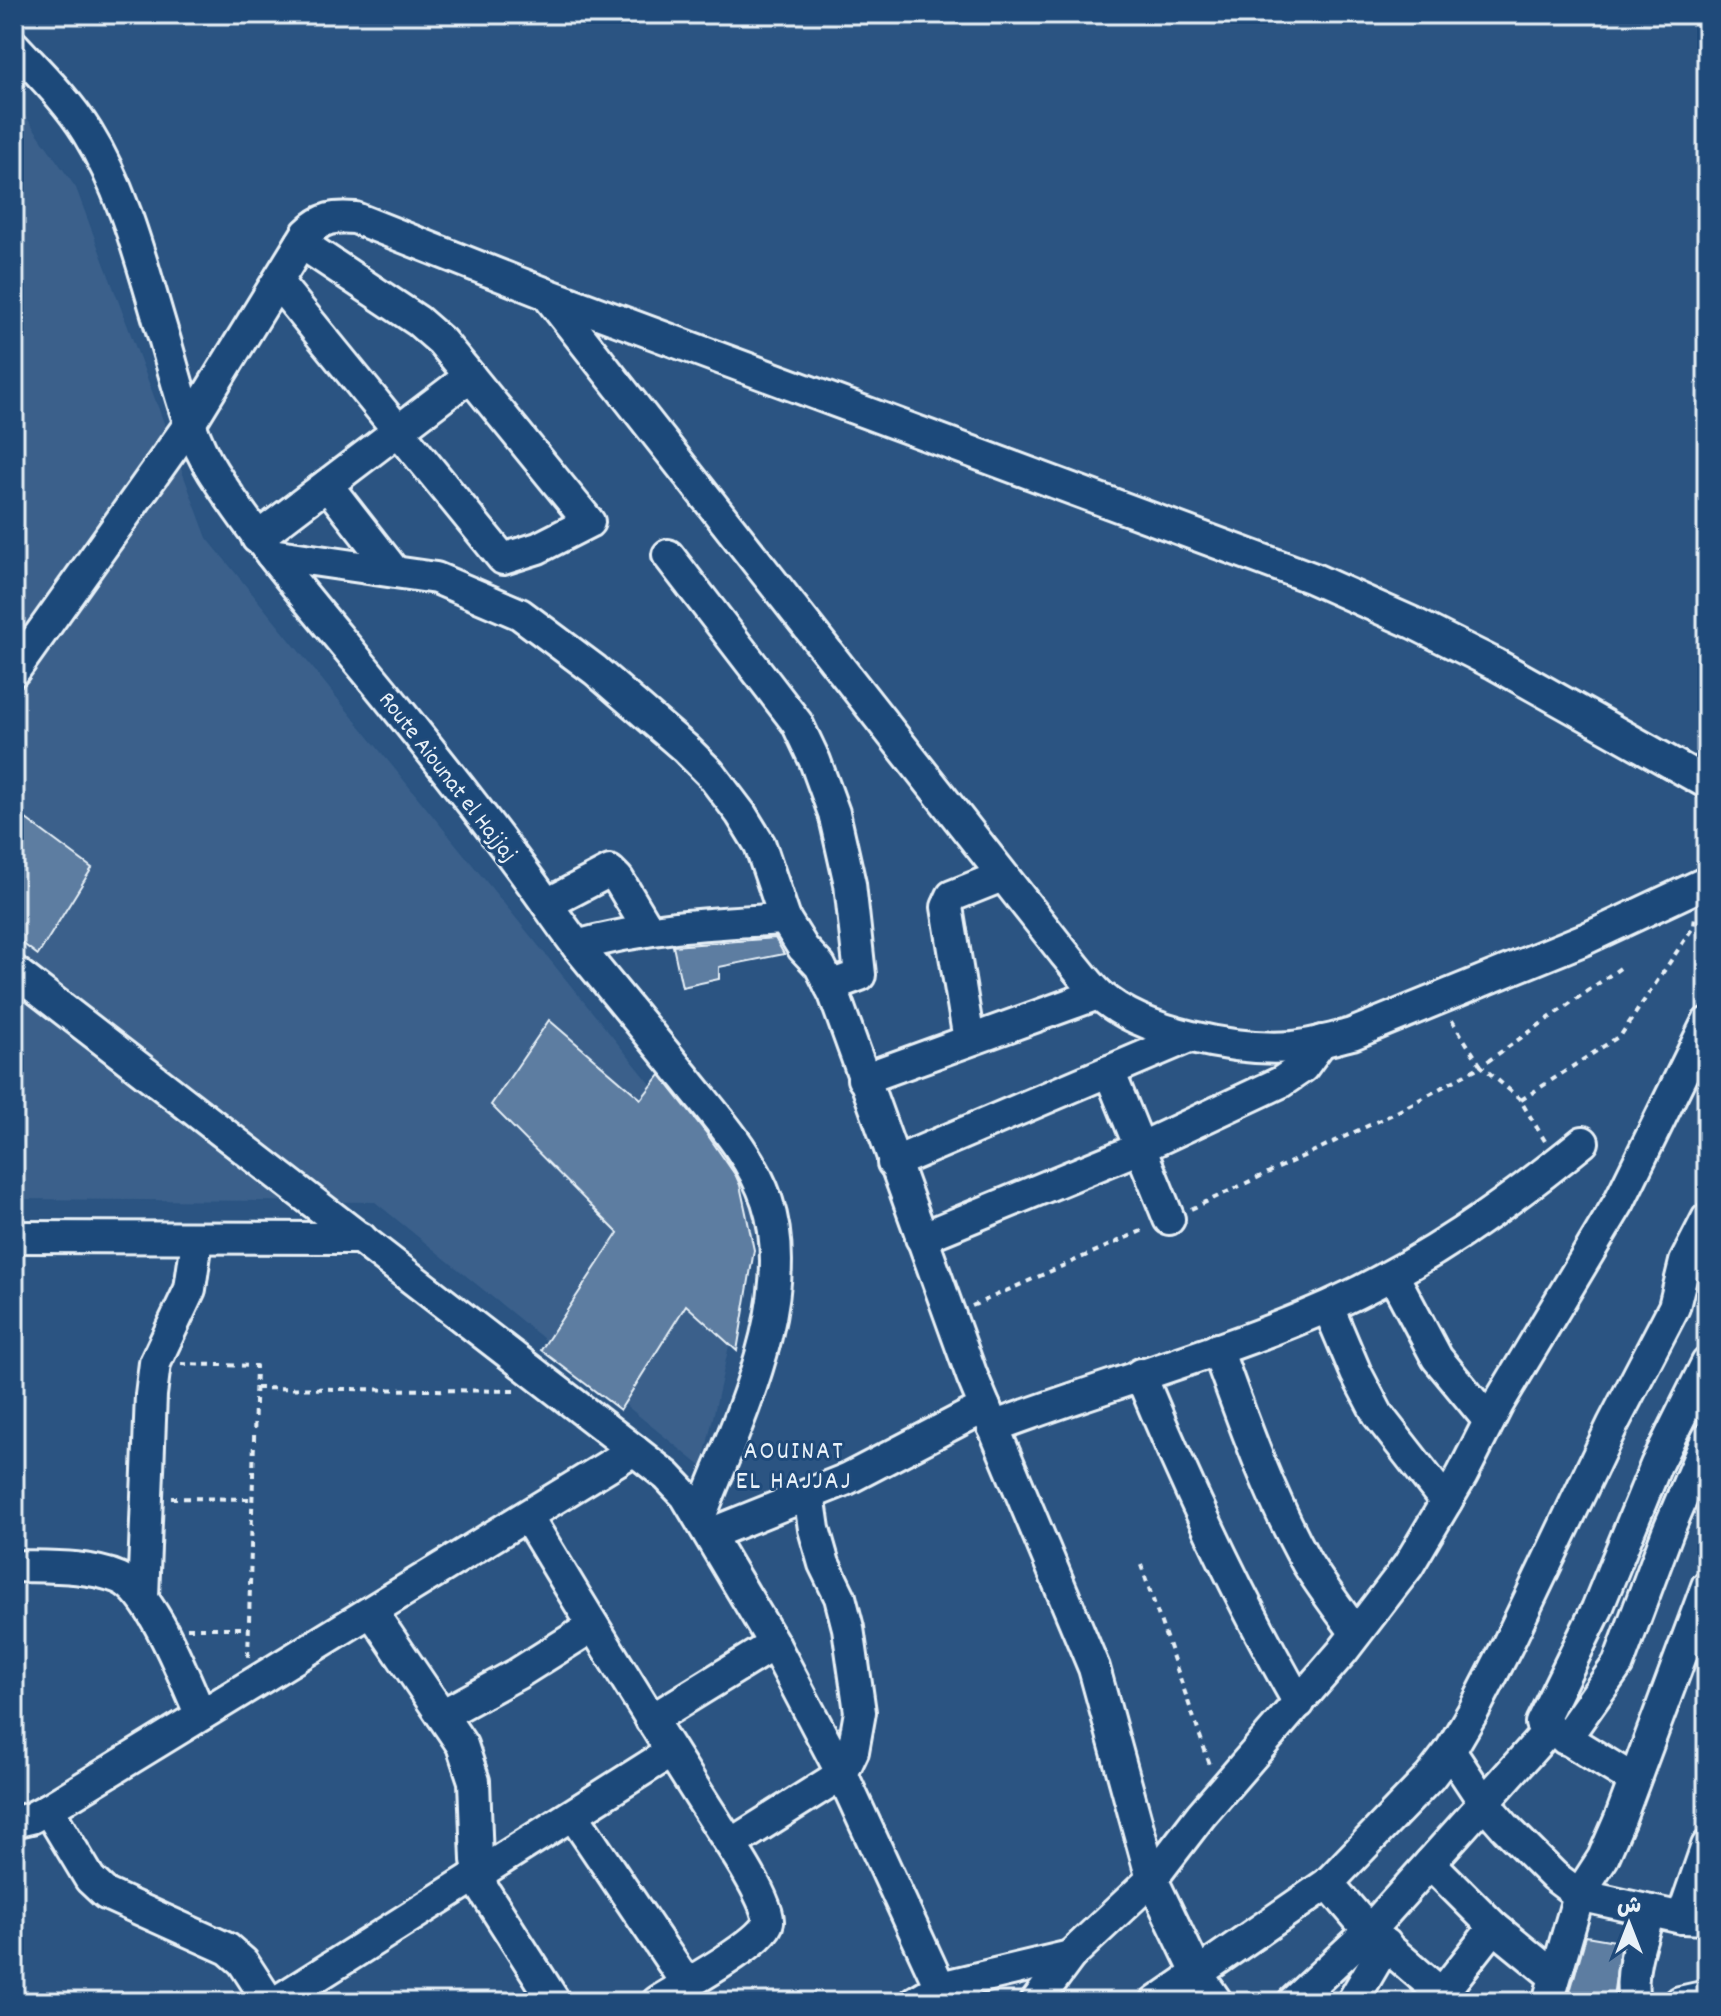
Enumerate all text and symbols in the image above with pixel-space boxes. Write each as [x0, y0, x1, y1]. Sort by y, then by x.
street label: Route Aiounat el Hajjaj [369, 685, 524, 870]
district label: AOUINAT EL HAJJAJ [736, 1434, 852, 1501]
north arrow [1589, 1884, 1669, 1964]
text: ش [1617, 1892, 1641, 1923]

